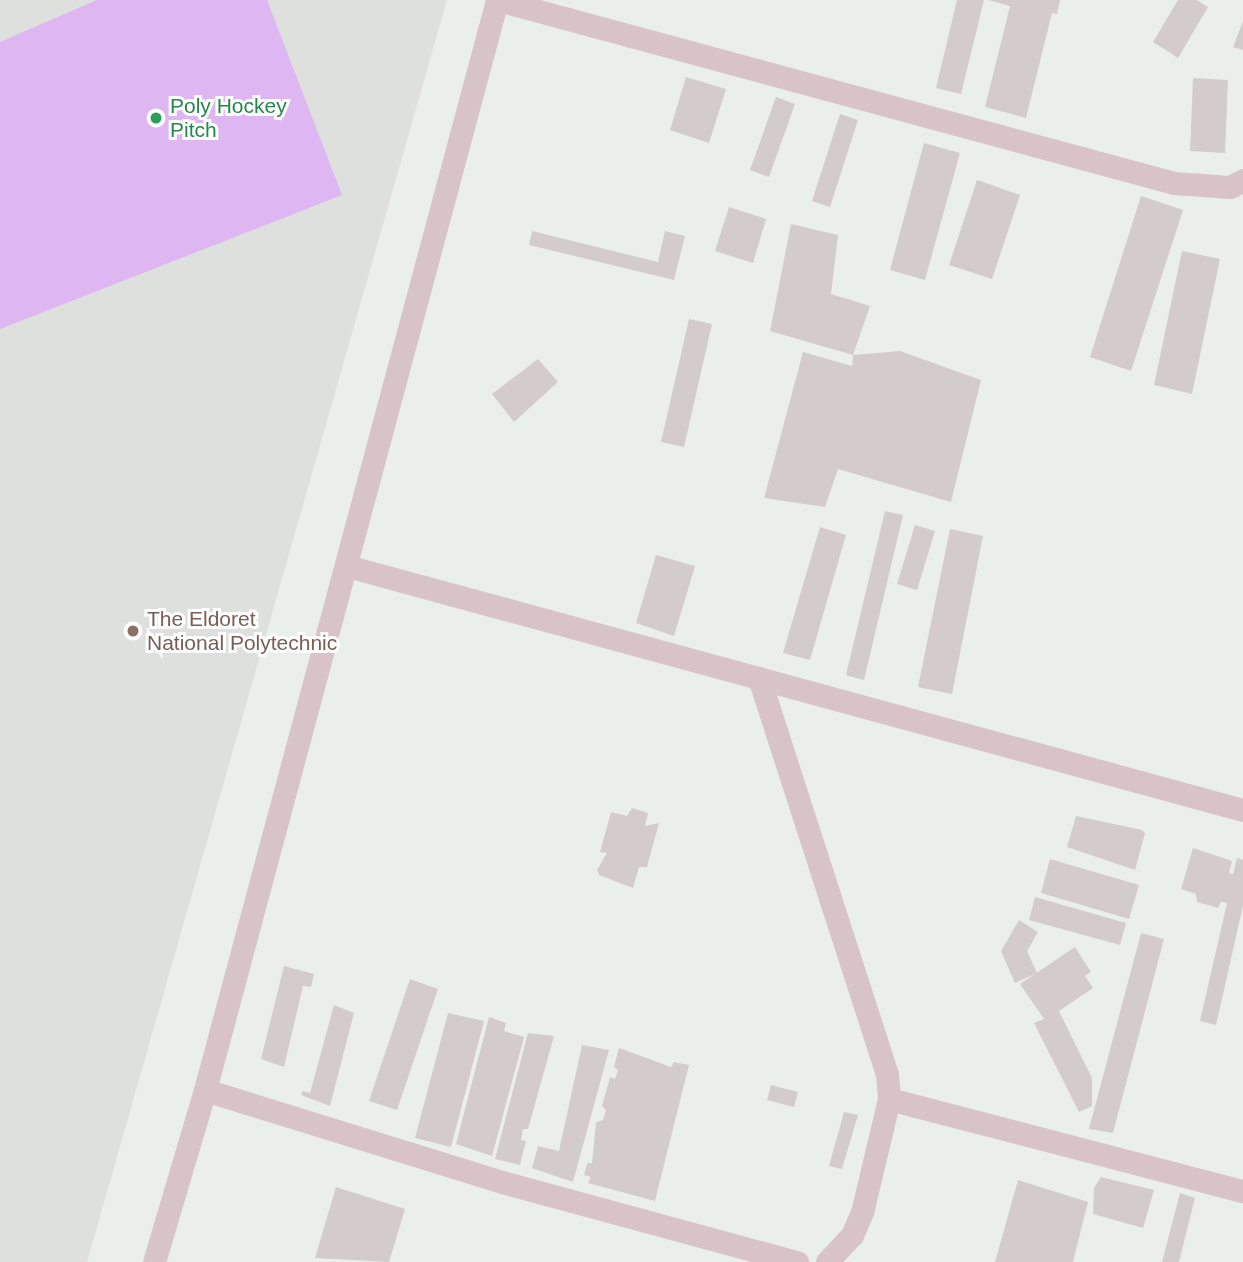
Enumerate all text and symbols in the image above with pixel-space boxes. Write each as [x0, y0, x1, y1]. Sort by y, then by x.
place label: Poly Hockey Pitch [170, 93, 287, 143]
marker: Poly Hockey Pitch [148, 110, 164, 126]
place label: The Eldoret National Polytechnic [147, 606, 337, 656]
marker: The Eldoret National Polytechnic [125, 623, 141, 639]

